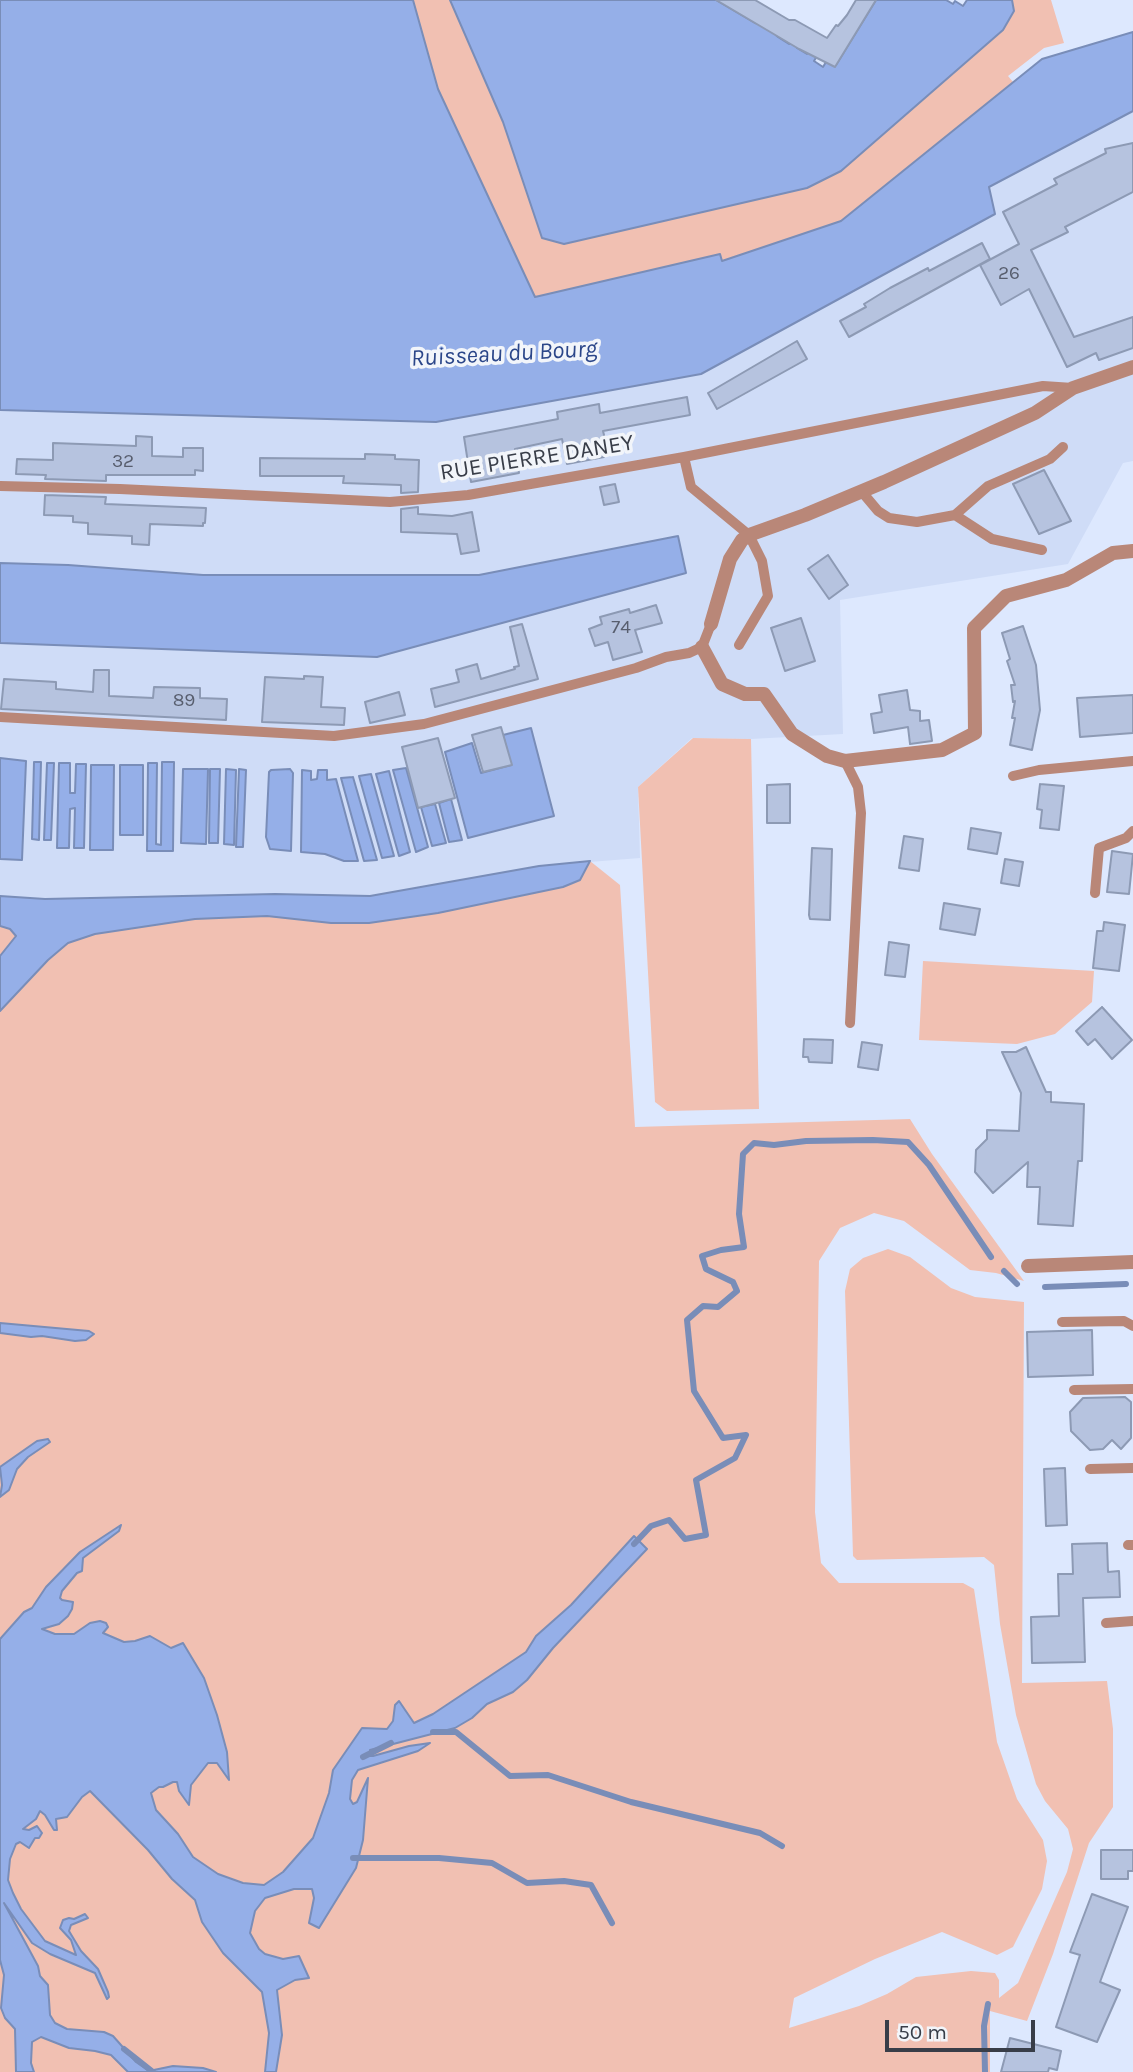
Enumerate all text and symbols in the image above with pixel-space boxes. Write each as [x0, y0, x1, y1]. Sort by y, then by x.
house number: 26 [998, 263, 1020, 285]
water label: Ruisseau du Bourg [410, 335, 598, 373]
street label: RUE PIERRE DANEY [438, 429, 636, 487]
house number: 32 [112, 451, 134, 473]
house number: 74 [611, 617, 631, 639]
house number: 89 [173, 690, 195, 712]
scale bar [888, 2006, 1038, 2050]
text: 50 m [898, 2020, 947, 2044]

